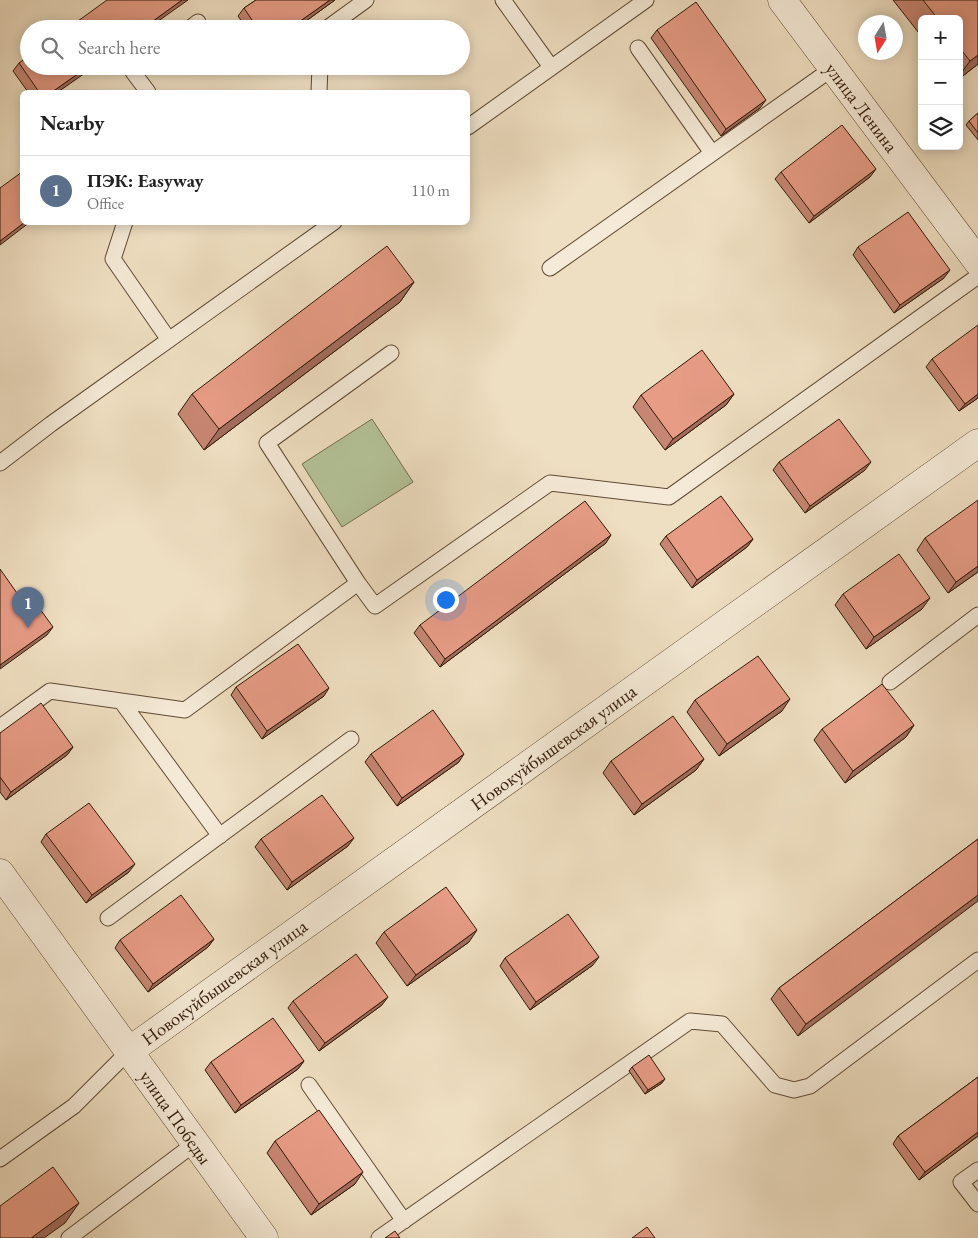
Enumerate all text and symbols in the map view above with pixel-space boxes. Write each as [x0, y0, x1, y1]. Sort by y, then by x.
north arrow [858, 15, 903, 60]
map controls [918, 15, 963, 150]
button: + [918, 15, 963, 60]
search box [20, 20, 470, 75]
icon: search [38, 34, 66, 62]
text: Search here [78, 35, 160, 60]
street label: улица Ленина [820, 57, 904, 158]
button: − [918, 60, 963, 105]
button: layers [918, 105, 963, 150]
text: Nearby [40, 109, 104, 136]
text: ПЭК: Easyway [87, 168, 204, 193]
text: 1 [52, 180, 60, 201]
text: 110 m [411, 180, 450, 201]
text: Office [87, 193, 124, 214]
pin: 1 [12, 587, 44, 628]
your location [433, 587, 459, 613]
street label: Новокуйбышевская улица [465, 678, 642, 816]
street label: Новокуйбышевская улица [136, 913, 313, 1051]
street label: улица Победы [134, 1065, 218, 1170]

